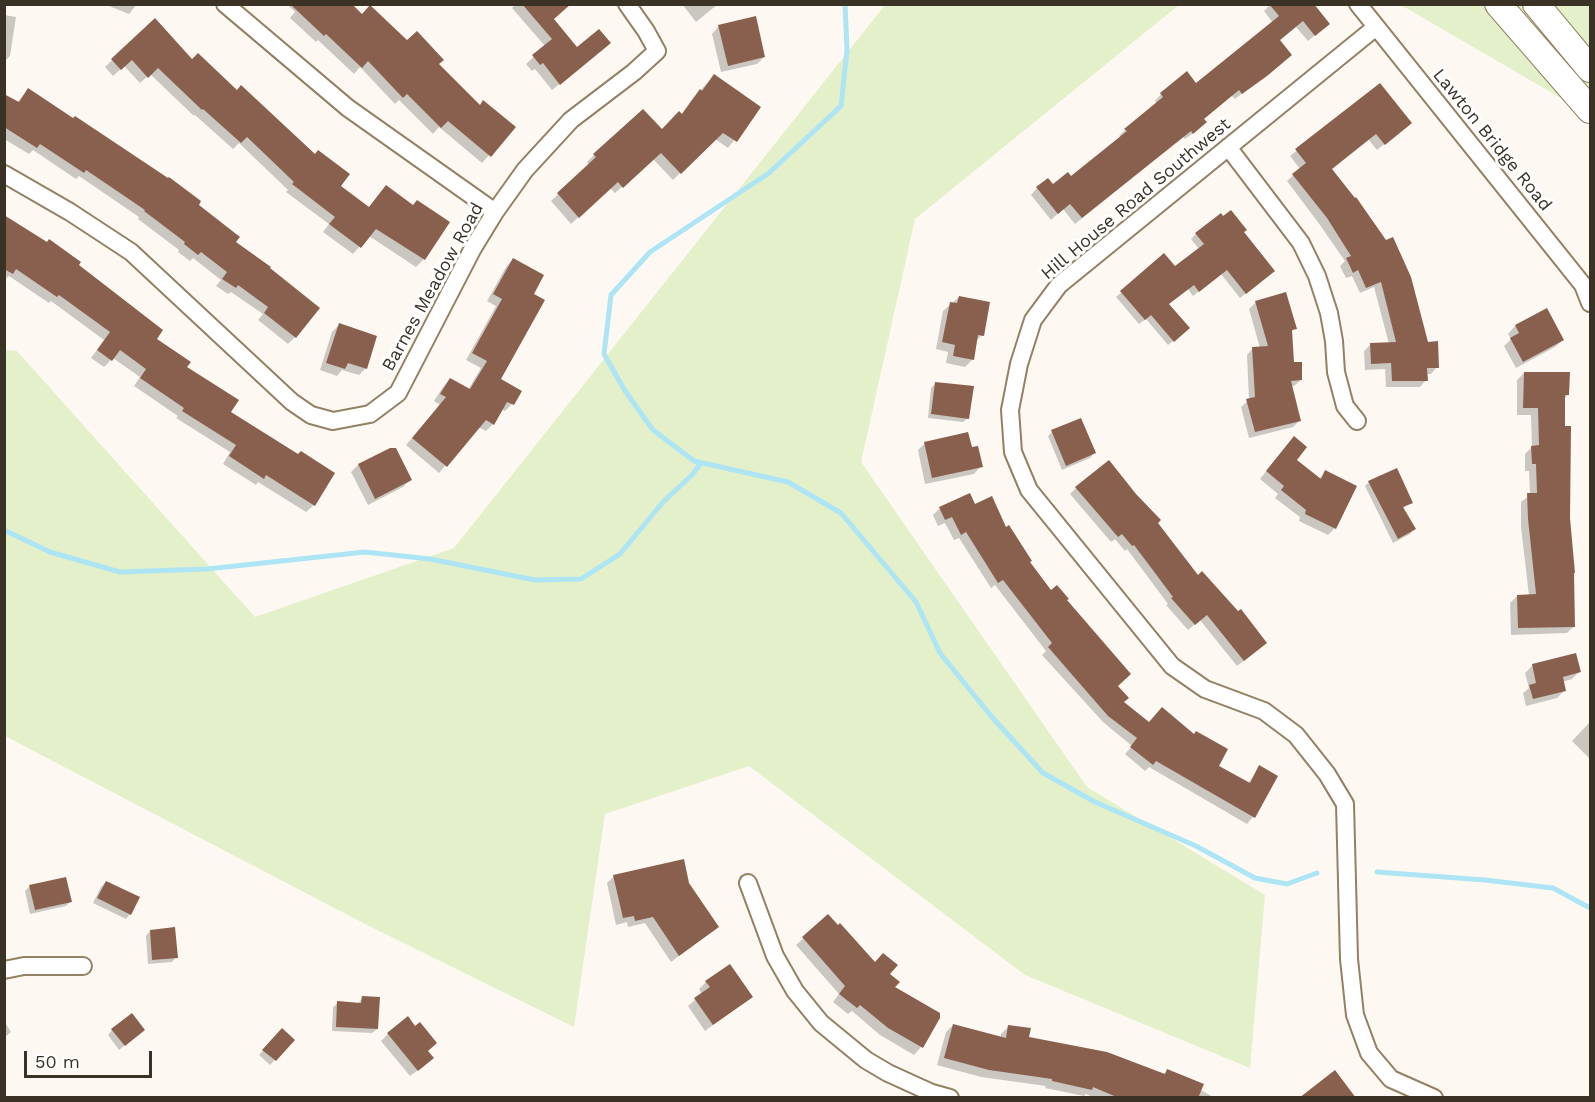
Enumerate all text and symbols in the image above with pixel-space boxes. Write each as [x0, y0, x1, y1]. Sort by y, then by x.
street label: Lawton Bridge Road [1428, 65, 1556, 215]
street label: Hill House Road Southwest [1037, 113, 1235, 285]
street label: Barnes Meadow Road [378, 199, 488, 375]
scale bar [27, 1039, 154, 1077]
text: 50 m [35, 1051, 80, 1072]

